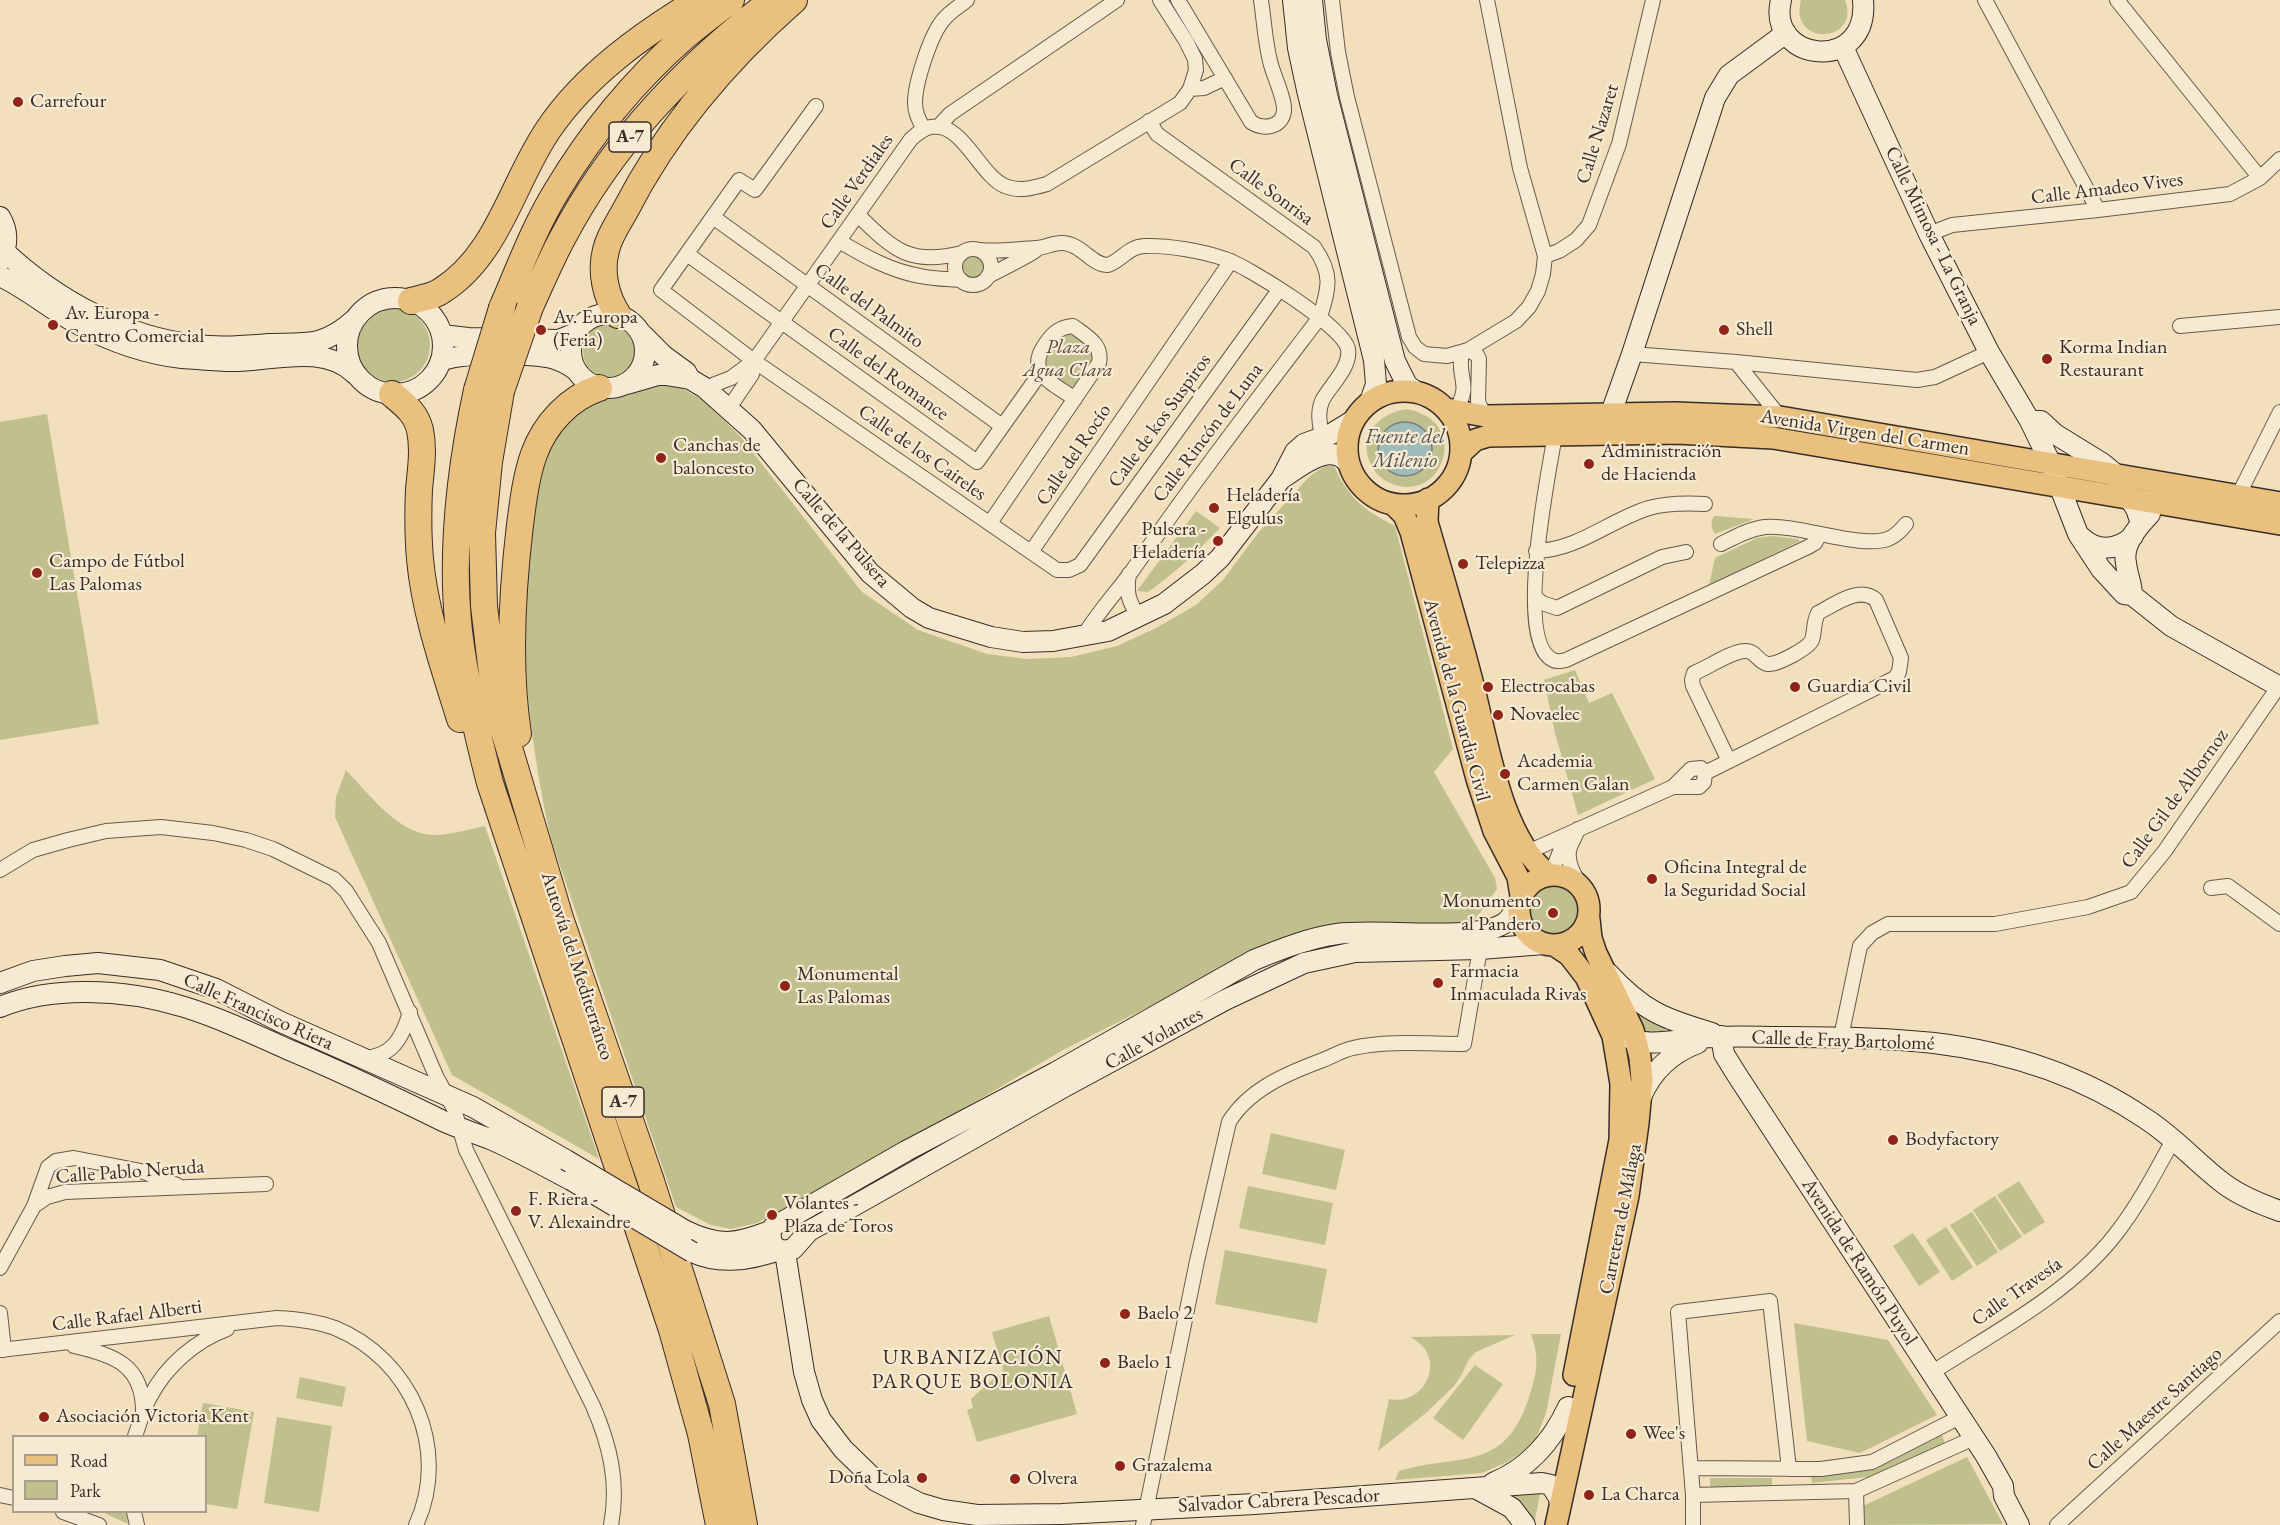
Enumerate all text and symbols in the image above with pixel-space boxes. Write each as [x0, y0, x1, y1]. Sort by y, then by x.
street label: Calle Nazaret [1571, 81, 1625, 187]
place label: Carrefour [30, 90, 106, 114]
marker: Carrefour [11, 95, 25, 109]
road number: A-7 [609, 122, 651, 152]
street label: Calle Verdiales [815, 129, 899, 235]
street label: Calle Mimosa - La Granja [1879, 143, 1987, 329]
street label: Calle Sonrisa [1224, 153, 1318, 231]
street label: Calle Amadeo Vives [2030, 168, 2184, 210]
street label: Calle del Palmito [809, 258, 929, 354]
place label: Av. Europa - Centro Comercial [65, 302, 204, 349]
place label: Av. Europa (Feria) [553, 306, 638, 353]
marker: Av. Europa - Centro Comercial [46, 318, 60, 332]
place label: Shell [1736, 318, 1773, 342]
street label: Calle del Romance [823, 322, 953, 426]
marker: Av. Europa (Feria) [534, 323, 548, 337]
marker: Shell [1717, 323, 1731, 337]
park label: Plaza Agua Clara [1023, 336, 1113, 383]
place label: Korma Indian Restaurant [2059, 336, 2168, 383]
street label: Calle de kos Suspiros [1103, 349, 1217, 493]
marker: Korma Indian Restaurant [2040, 352, 2054, 366]
street label: Calle Rincón de Luna [1148, 359, 1268, 507]
street label: Calle de los Caireles [853, 400, 991, 506]
street label: Calle del Rocío [1031, 400, 1117, 510]
street label: Avenida Virgen del Carmen [1759, 405, 1971, 461]
water label: Fuente del Milenio [1365, 424, 1445, 474]
place label: Canchas de baloncesto [673, 434, 761, 481]
place label: Administración de Hacienda [1601, 440, 1722, 487]
marker: Canchas de baloncesto [654, 451, 668, 465]
marker: Administración de Hacienda [1582, 457, 1596, 471]
street label: Calle de la Pulsera [787, 473, 895, 593]
place label: Heladería Elgulus [1226, 484, 1300, 531]
marker: Heladería Elgulus [1207, 501, 1221, 515]
place label: Pulsera - Heladería [1132, 518, 1206, 565]
marker: Pulsera - Heladería [1211, 534, 1225, 548]
place label: Campo de Fútbol Las Palomas [49, 550, 185, 597]
place label: Telepizza [1475, 552, 1545, 576]
marker: Telepizza [1456, 557, 1470, 571]
marker: Campo de Fútbol Las Palomas [30, 566, 44, 580]
street label: Avenida de la Guardia Civil [1417, 596, 1495, 804]
place label: Electrocabas [1500, 675, 1595, 699]
place label: Guardia Civil [1807, 675, 1911, 699]
marker: Electrocabas [1481, 680, 1495, 694]
marker: Guardia Civil [1788, 680, 1802, 694]
place label: Novaelec [1510, 703, 1580, 727]
marker: Novaelec [1491, 708, 1505, 722]
street label: Calle Gil de Albornoz [2116, 724, 2234, 874]
place label: Academia Carmen Galan [1517, 750, 1630, 797]
marker: Academia Carmen Galan [1498, 767, 1512, 781]
place label: Oficina Integral de la Seguridad Social [1664, 856, 1807, 903]
street label: Autovía del Mediterráneo [535, 869, 619, 1063]
marker: Oficina Integral de la Seguridad Social [1645, 872, 1659, 886]
place label: Monumento al Pandero [1442, 890, 1541, 937]
marker: Monumento al Pandero [1546, 906, 1560, 920]
place label: Farmacia Inmaculada Rivas [1450, 960, 1587, 1007]
place label: Monumental Las Palomas [797, 963, 899, 1010]
street label: Calle Francisco Riera [179, 968, 337, 1056]
marker: Farmacia Inmaculada Rivas [1431, 976, 1445, 990]
marker: Monumental Las Palomas [778, 979, 792, 993]
street label: Calle Volantes [1101, 1002, 1207, 1076]
street label: Calle de Fray Bartolomé [1751, 1026, 1935, 1056]
road number: A-7 [602, 1087, 644, 1117]
place label: Bodyfactory [1905, 1128, 1999, 1152]
marker: Bodyfactory [1886, 1133, 1900, 1147]
street label: Carretera de Málaga [1595, 1142, 1647, 1296]
street label: Calle Pablo Neruda [55, 1155, 205, 1189]
street label: Avenida de Ramón Puyol [1796, 1174, 1922, 1350]
place label: F. Riera - V. Alexaindre [528, 1188, 631, 1235]
place label: Volantes - Plaza de Toros [784, 1192, 893, 1239]
marker: F. Riera - V. Alexaindre [509, 1204, 523, 1218]
marker: Volantes - Plaza de Toros [765, 1208, 779, 1222]
street label: Calle Travesía [1967, 1252, 2067, 1332]
street label: Calle Rafael Alberti [51, 1295, 203, 1337]
place label: Baelo 2 [1137, 1302, 1193, 1326]
marker: Baelo 2 [1118, 1307, 1132, 1321]
street label: Calle Maestre Santiago [2082, 1342, 2228, 1476]
district label: URBANIZACIÓN PARQUE BOLONIA [872, 1345, 1074, 1395]
place label: Baelo 1 [1117, 1351, 1173, 1375]
marker: Baelo 1 [1098, 1356, 1112, 1370]
place label: Asociación Victoria Kent [56, 1405, 249, 1429]
marker: Asociación Victoria Kent [37, 1410, 51, 1424]
place label: Wee's [1643, 1422, 1685, 1446]
marker: Wee's [1624, 1427, 1638, 1441]
legend [12, 1435, 207, 1513]
text: Road [70, 1449, 108, 1472]
place label: Grazalema [1132, 1454, 1212, 1478]
marker: Grazalema [1113, 1459, 1127, 1473]
place label: Doña Lola [828, 1466, 910, 1490]
place label: Olvera [1027, 1467, 1078, 1491]
marker: Doña Lola [915, 1471, 929, 1485]
marker: Olvera [1008, 1472, 1022, 1486]
text: Park [70, 1479, 101, 1502]
place label: La Charca [1601, 1483, 1680, 1507]
street label: Salvador Cabrera Pescador [1178, 1484, 1380, 1518]
marker: La Charca [1582, 1488, 1596, 1502]

